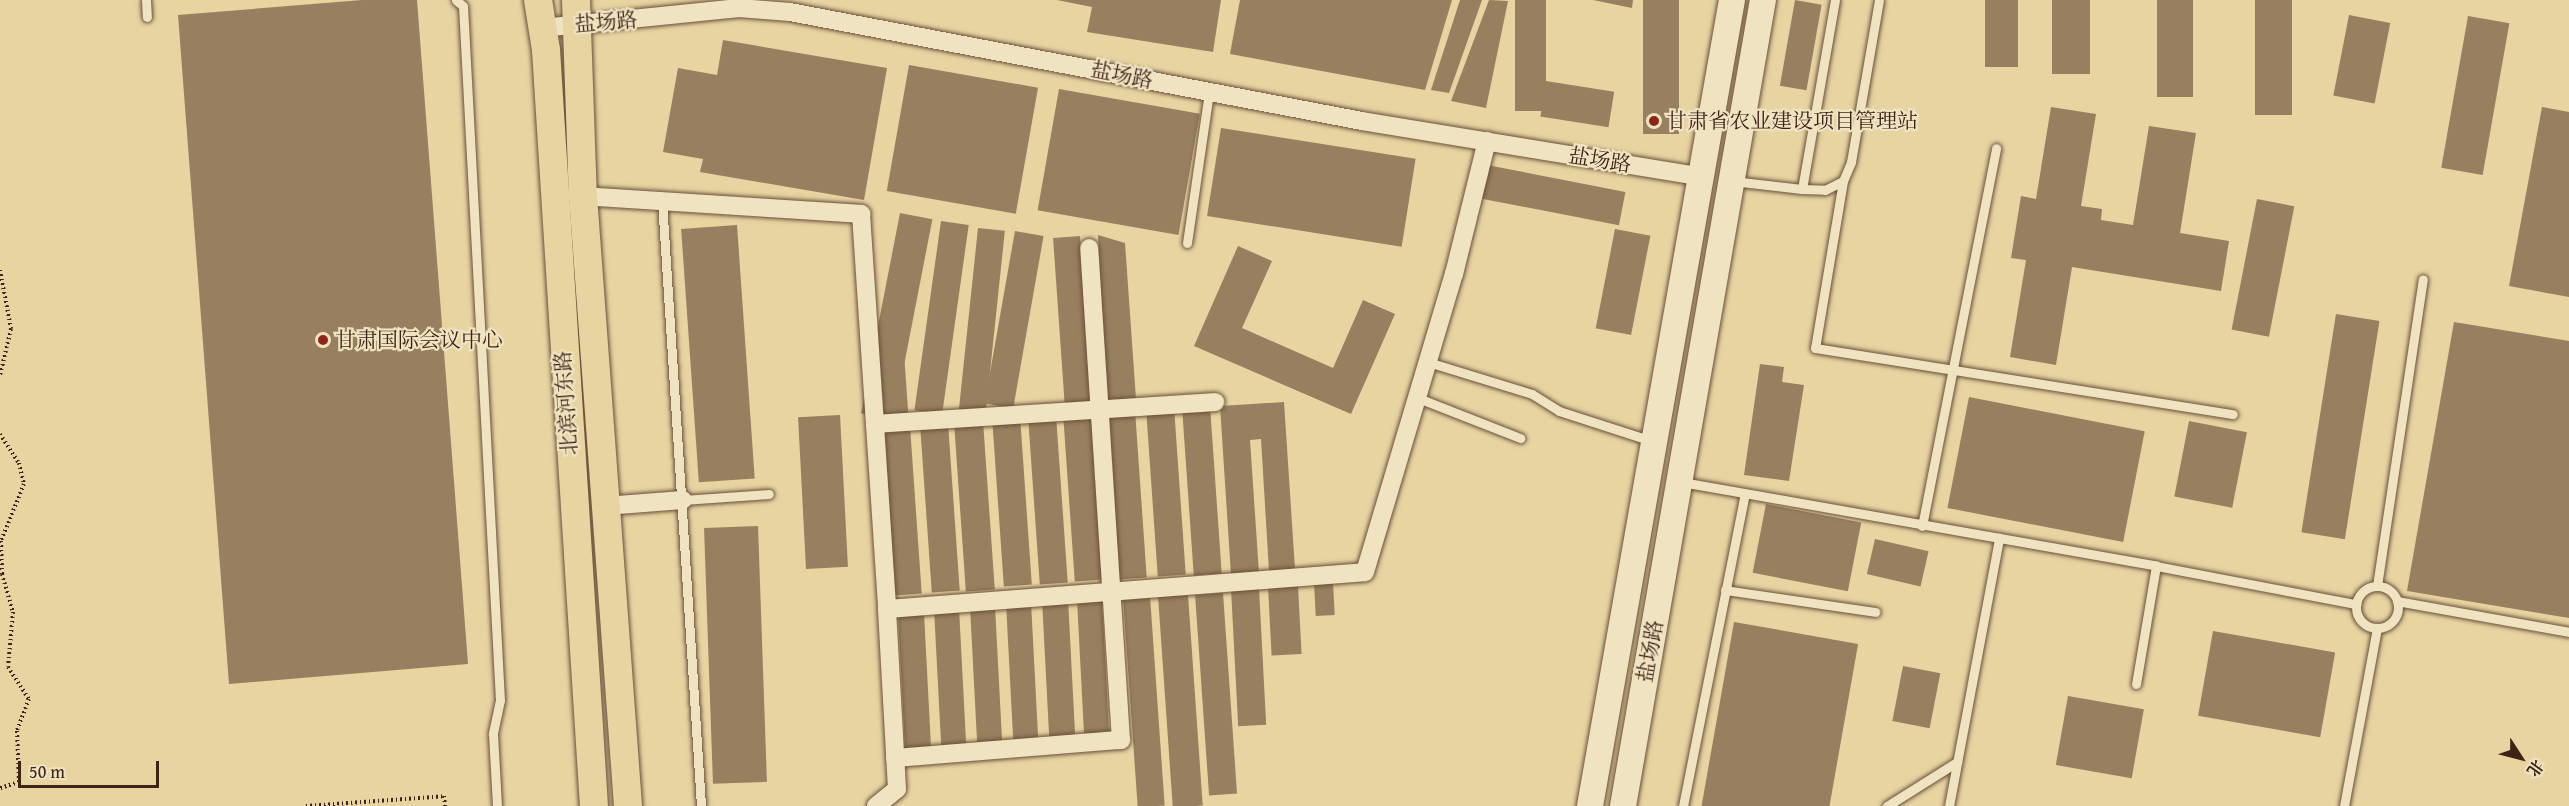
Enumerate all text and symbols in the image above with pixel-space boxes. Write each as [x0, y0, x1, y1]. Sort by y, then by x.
street label: 盐场路 [574, 7, 638, 37]
street label: 盐场路 [1089, 57, 1155, 93]
place label: 甘肃省农业建设项目管理站 [1666, 108, 1918, 134]
marker: 甘肃省农业建设项目管理站 [1647, 114, 1661, 128]
street label: 盐场路 [1567, 143, 1633, 177]
place label: 甘肃国际会议中心 [335, 327, 503, 353]
marker: 甘肃国际会议中心 [316, 333, 330, 347]
street label: 北滨河东路 [550, 350, 582, 456]
street label: 盐场路 [1632, 618, 1668, 684]
north arrow [2491, 728, 2551, 788]
scale bar [21, 749, 162, 787]
text: 北 [2521, 755, 2550, 782]
text: 50 m [29, 758, 65, 785]

